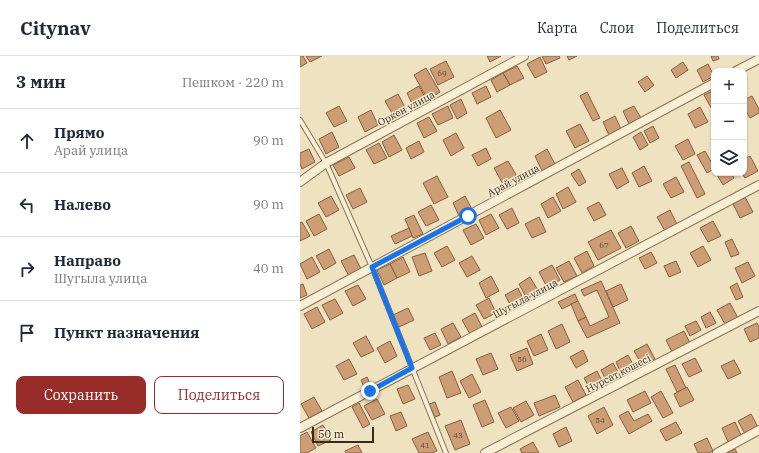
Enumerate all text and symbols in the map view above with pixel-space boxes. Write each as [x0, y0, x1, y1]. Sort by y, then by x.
text: Citynav [20, 16, 91, 40]
text: Карта [537, 19, 578, 37]
text: Слои [600, 19, 634, 37]
text: Поделиться [656, 19, 739, 37]
house number: 69 [437, 68, 447, 78]
map controls [711, 68, 747, 176]
button: + [711, 68, 747, 104]
text: 3 мин [16, 71, 66, 93]
text: Пешком · 220 m [182, 74, 284, 91]
street label: Оркен улица [375, 88, 438, 129]
button: − [711, 104, 747, 140]
text: Прямо [54, 123, 105, 142]
icon: ahead [16, 130, 38, 152]
text: 90 m [253, 132, 284, 149]
button: layers [711, 140, 747, 176]
text: Арай улица [54, 142, 128, 159]
street label: Арай улица [485, 161, 542, 200]
icon: left [16, 194, 38, 216]
text: Налево [54, 195, 111, 214]
text: 90 m [253, 196, 284, 213]
route start [459, 207, 477, 225]
house number: 67 [599, 240, 609, 250]
text: Направо [54, 251, 121, 270]
icon: right [16, 258, 38, 280]
text: 40 m [253, 260, 284, 277]
text: Шугыла улица [54, 270, 147, 287]
street label: Шугыла улица [490, 276, 560, 321]
icon: arrive [16, 322, 38, 344]
text: Пункт назначения [54, 323, 200, 342]
street label: Нурсат кошесi [584, 351, 653, 395]
house number: 56 [517, 354, 527, 364]
button: Сохранить [16, 376, 146, 414]
button: Поделиться [154, 376, 284, 414]
route end [361, 382, 379, 400]
house number: 54 [595, 415, 605, 425]
scale bar [312, 425, 374, 444]
text: 50 m [318, 427, 344, 441]
house number: 43 [453, 430, 463, 440]
house number: 41 [420, 440, 430, 450]

